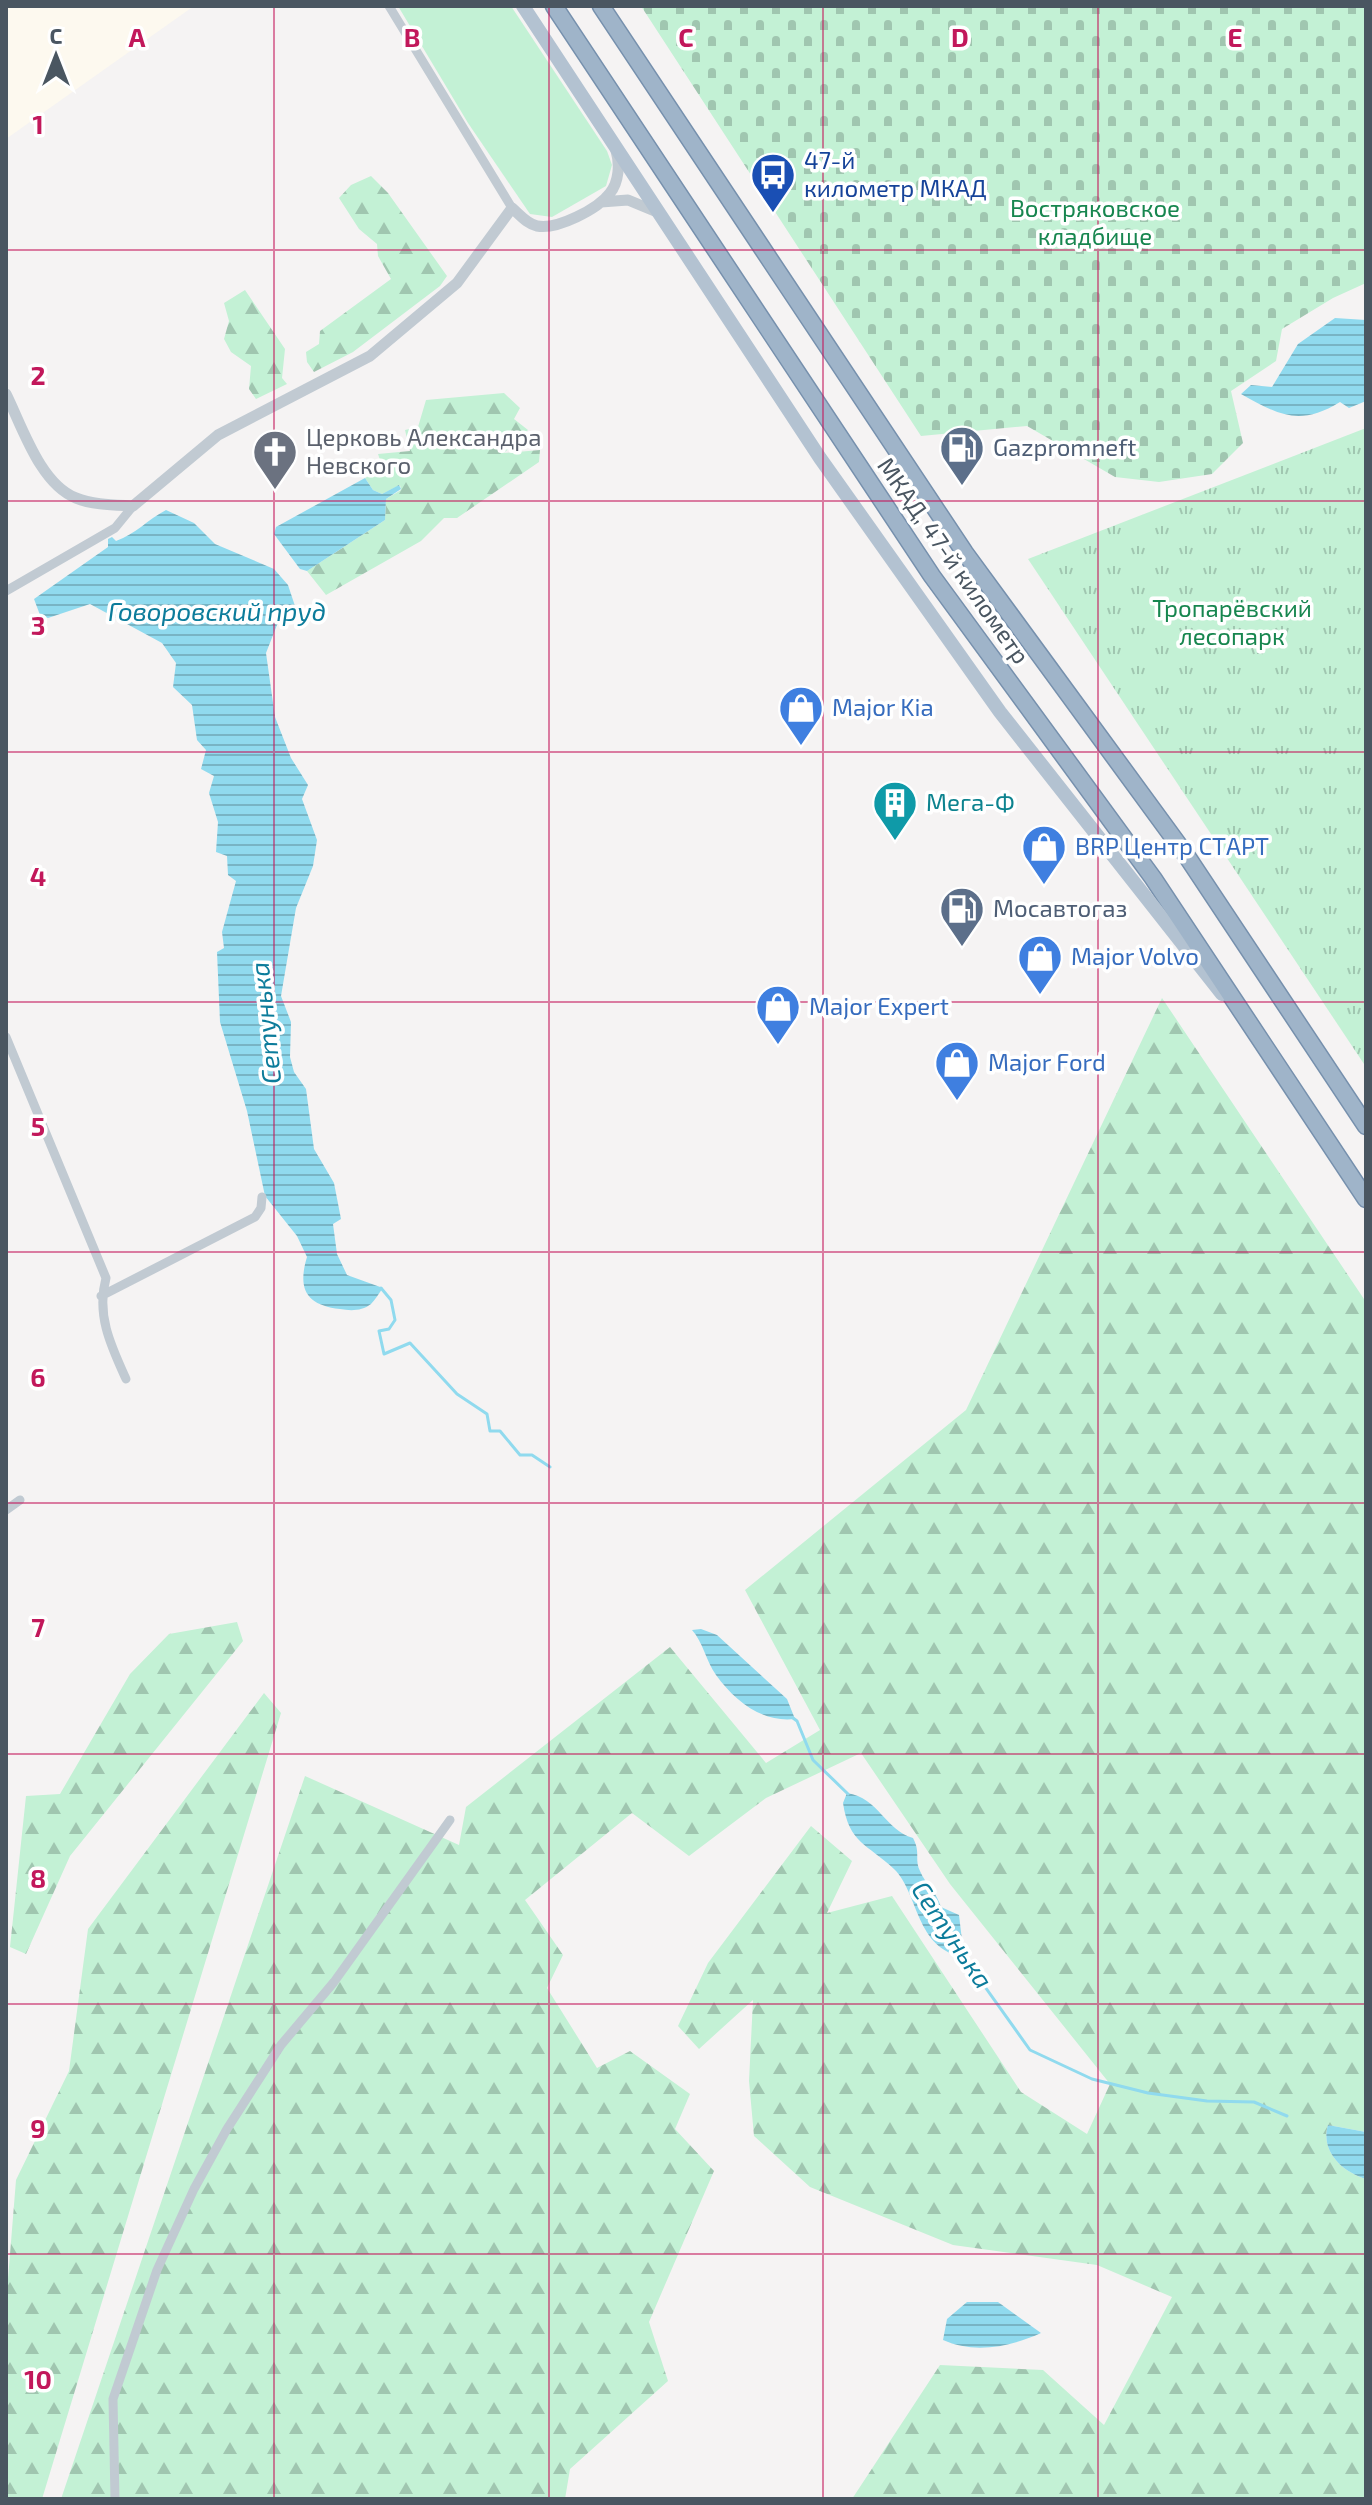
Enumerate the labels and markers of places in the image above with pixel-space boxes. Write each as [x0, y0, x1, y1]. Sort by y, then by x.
place label: 47-й километр МКАД [804, 145, 987, 202]
bus stop icon: 47-й километр МКАД [749, 151, 797, 214]
place label: Церковь Александра Невского [306, 422, 542, 479]
fuel station icon: Gazpromneft [938, 424, 986, 487]
church icon: Церковь Александра Невского [251, 428, 299, 491]
place label: Gazpromneft [993, 432, 1136, 461]
shop icon: Major Kia [777, 684, 825, 747]
place label: Major Kia [832, 692, 934, 721]
building icon: Мега-Ф [871, 779, 919, 842]
place label: Мега-Ф [926, 787, 1015, 816]
shop icon: BRP Центр СТАРТ [1020, 823, 1068, 886]
place label: BRP Центр СТАРТ [1075, 831, 1269, 860]
fuel station icon: Мосавтогаз [938, 885, 986, 948]
place label: Мосавтогаз [993, 893, 1128, 922]
shop icon: Major Volvo [1016, 933, 1064, 996]
place label: Major Volvo [1071, 941, 1199, 970]
shop icon: Major Expert [754, 983, 802, 1046]
place label: Major Expert [809, 991, 949, 1020]
shop icon: Major Ford [933, 1039, 981, 1102]
place label: Major Ford [988, 1047, 1106, 1076]

